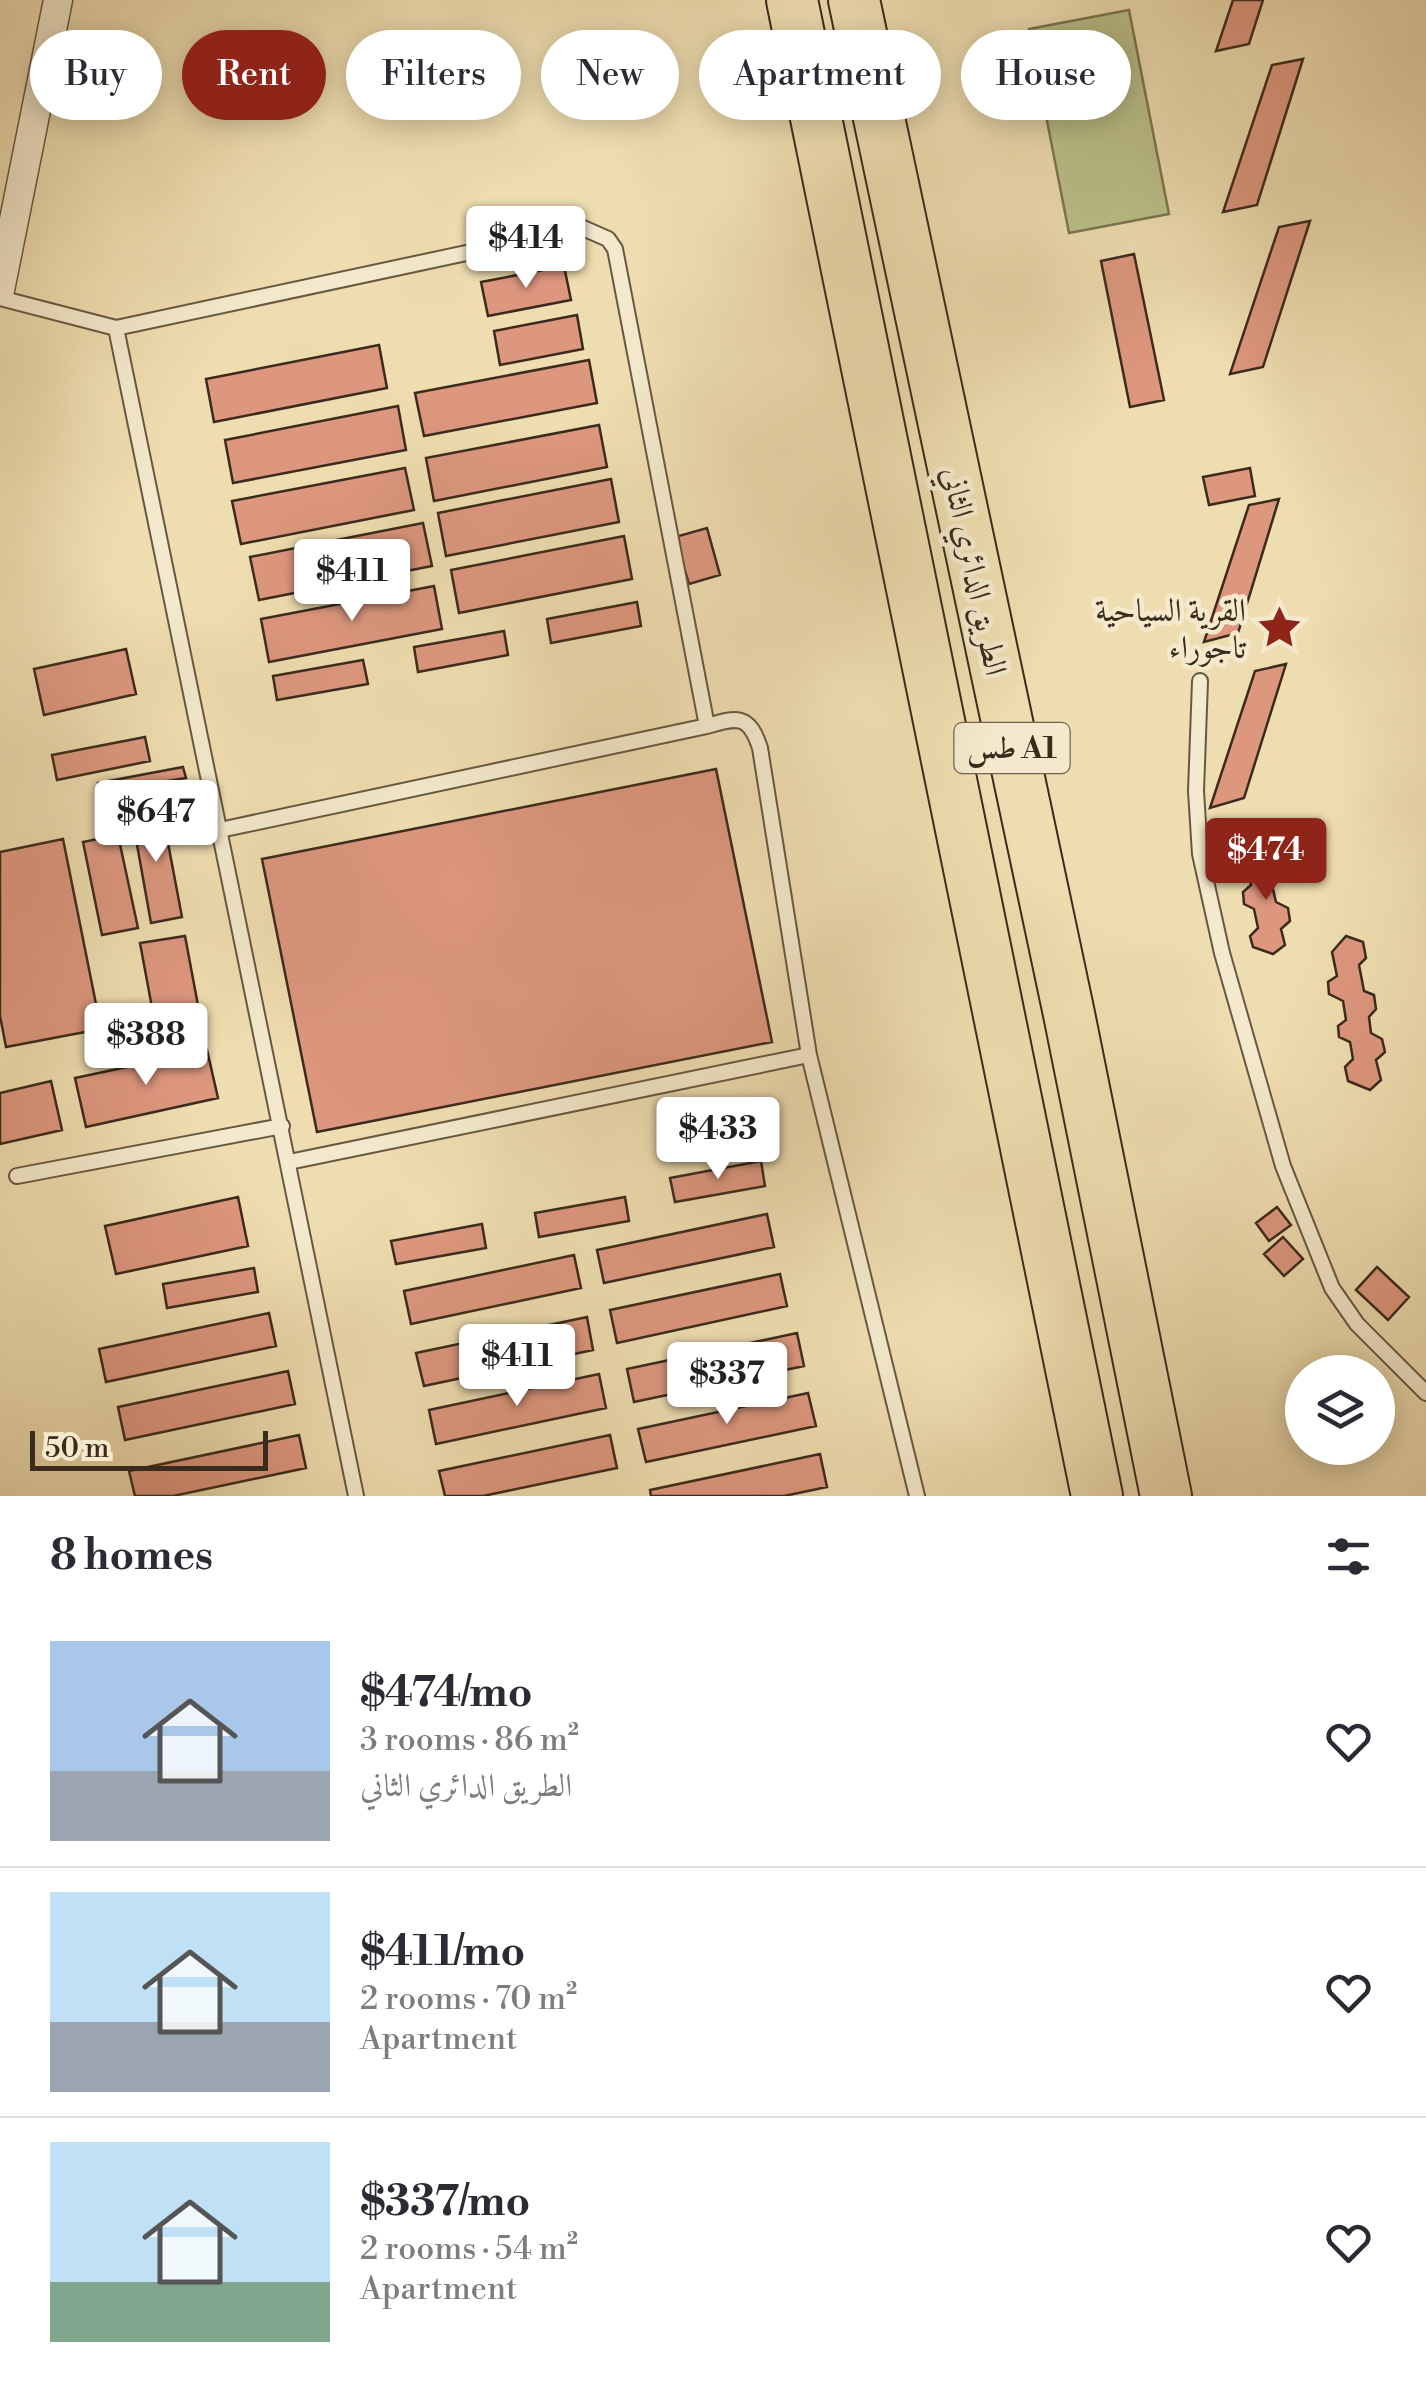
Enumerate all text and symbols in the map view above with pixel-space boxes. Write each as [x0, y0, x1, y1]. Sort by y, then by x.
chip: Buy [30, 30, 162, 120]
chip: Rent [182, 30, 326, 120]
chip: Filters [346, 30, 521, 120]
chip: New [541, 30, 679, 120]
chip: Apartment [699, 30, 941, 120]
chip: House [961, 30, 1131, 120]
pin: $414 [467, 206, 585, 291]
text: $414 [488, 218, 564, 258]
street label: الطريق الدائري الثاني [928, 463, 1016, 680]
pin: $411 [293, 539, 411, 624]
text: $411 [316, 551, 388, 591]
place label: القرية السياحية تاجوراء [1095, 591, 1247, 668]
place icon: القرية السياحية تاجوراء [1255, 604, 1303, 652]
road number: طس A1 [954, 723, 1070, 773]
pin: $647 [97, 780, 215, 865]
text: $647 [117, 792, 195, 832]
pin: $474 [1207, 818, 1325, 903]
text: $474 [1227, 830, 1305, 870]
pin: $388 [87, 1003, 205, 1088]
text: $388 [106, 1015, 186, 1055]
pin: $433 [659, 1097, 777, 1182]
text: $433 [679, 1109, 757, 1149]
pin: $411 [458, 1324, 576, 1409]
text: $411 [481, 1336, 553, 1376]
pin: $337 [668, 1342, 786, 1427]
text: $337 [689, 1354, 765, 1394]
map controls [1285, 1355, 1395, 1465]
button: layers [1285, 1355, 1395, 1465]
scale bar [30, 1426, 268, 1470]
text: 50 m [45, 1431, 109, 1466]
icon: filters [1321, 1529, 1376, 1584]
text: 8 homes [50, 1530, 213, 1583]
text: $474/mo [360, 1667, 532, 1720]
icon: home [130, 1681, 250, 1801]
icon: heart [1321, 1714, 1376, 1769]
text: 3 rooms · 86 m² [360, 1720, 579, 1760]
text: الطريق الدائري الثاني [360, 1766, 572, 1806]
text: $411/mo [360, 1926, 525, 1979]
icon: home [130, 1932, 250, 2052]
icon: heart [1321, 1965, 1376, 2020]
text: 2 rooms · 70 m² [360, 1979, 577, 2019]
text: Apartment [360, 2019, 517, 2059]
text: $337/mo [360, 2176, 530, 2229]
icon: home [130, 2182, 250, 2302]
icon: heart [1321, 2215, 1376, 2270]
text: 2 rooms · 54 m² [360, 2229, 578, 2269]
text: Apartment [360, 2269, 517, 2309]

